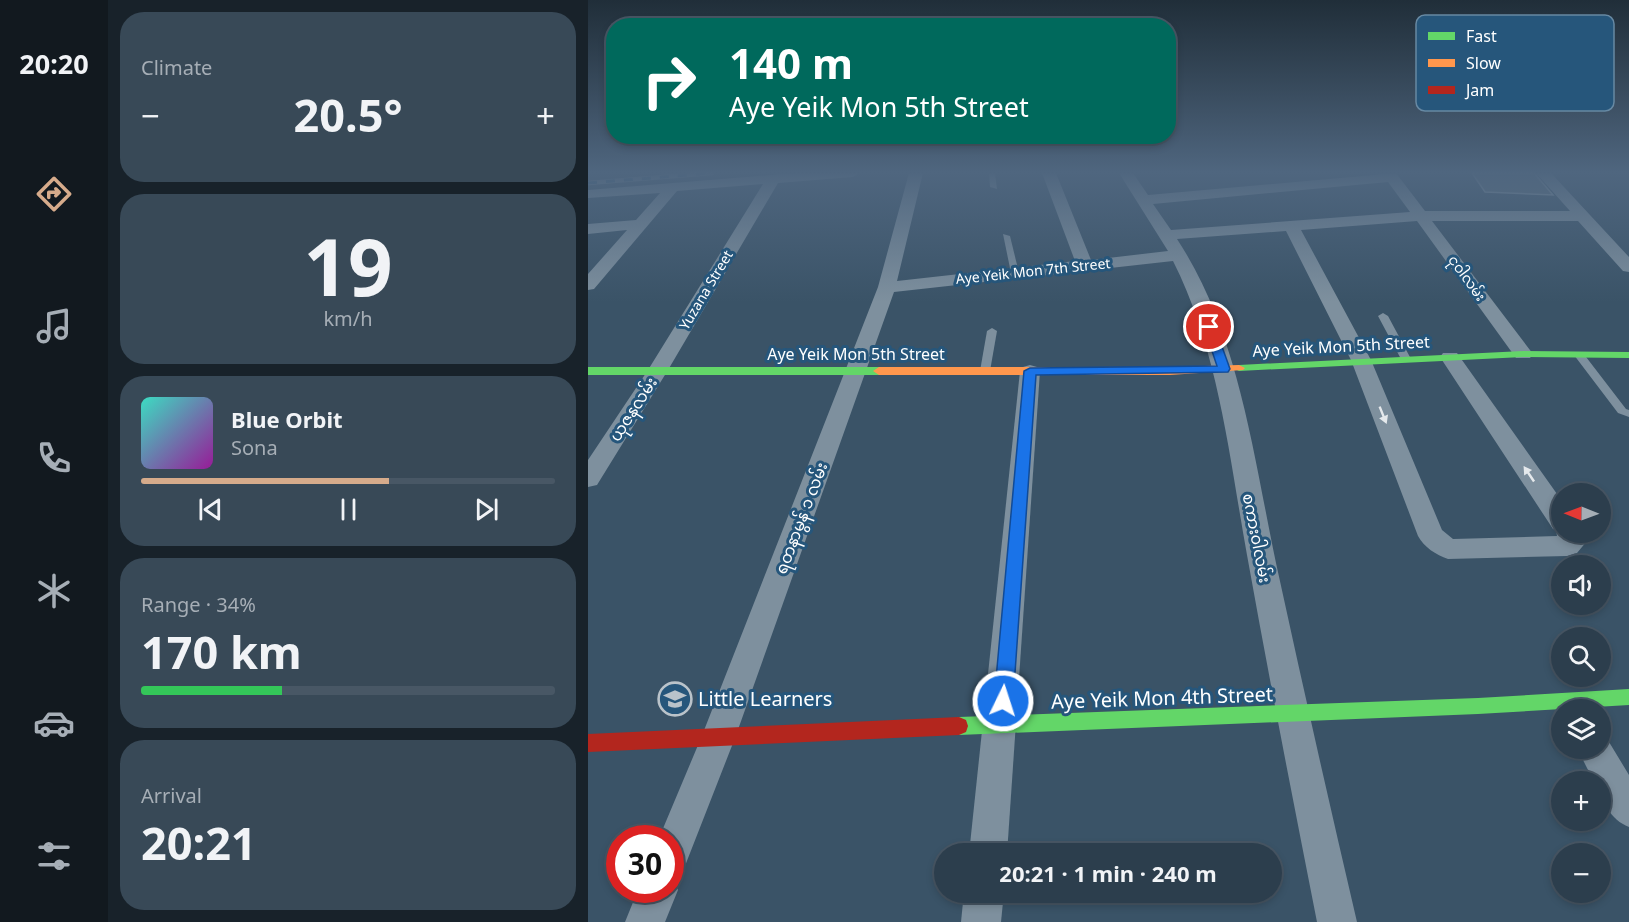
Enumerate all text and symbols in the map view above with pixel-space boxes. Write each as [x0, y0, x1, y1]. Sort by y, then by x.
legend [1416, 15, 1614, 111]
text: Fast [1466, 25, 1497, 47]
text: 140 m [729, 34, 853, 91]
icon: right [630, 42, 708, 120]
text: 20:20 [19, 45, 89, 82]
text: Slow [1466, 52, 1501, 74]
text: Climate [141, 54, 212, 81]
text: Jam [1464, 79, 1494, 101]
text: 20.5° [294, 84, 402, 145]
text: Aye Yeik Mon 5th Street [729, 88, 1029, 125]
text: − [141, 93, 160, 138]
text: + [536, 93, 555, 138]
icon: directions [33, 173, 75, 215]
text: 19 [303, 213, 393, 319]
street label: Yuzana Street [674, 246, 737, 333]
street label: ငုဝါလမ်း [1442, 251, 1490, 306]
street label: Aye Yeik Mon 7th Street [955, 253, 1111, 288]
pin [1183, 301, 1234, 352]
icon: music [33, 305, 75, 347]
text: km/h [323, 305, 373, 332]
icon: arrive [1192, 310, 1225, 343]
street label: Aye Yeik Mon 5th Street [1252, 330, 1430, 362]
street label: Aye Yeik Mon 5th Street [767, 343, 945, 365]
street label: ယုဇနလမ်း [604, 373, 665, 448]
text: Blue Orbit [231, 404, 343, 434]
one-way arrow [1379, 406, 1388, 424]
text: Sona [231, 434, 278, 461]
icon: phone [33, 437, 75, 479]
street label: ရတနာမွန် ၁ လမ်း [770, 459, 835, 578]
one-way arrow [1524, 466, 1535, 482]
north arrow [1551, 483, 1611, 543]
map controls [1551, 483, 1611, 903]
street label: စကား၀ါလမ်း [1238, 491, 1276, 585]
icon: previous [194, 493, 227, 526]
icon: pause [332, 493, 365, 526]
icon: next [470, 493, 503, 526]
button: sound [1551, 555, 1611, 615]
icon: climate [33, 570, 75, 612]
text: Range · 34% [141, 591, 256, 618]
text: 170 km [141, 621, 302, 682]
button: search [1551, 627, 1611, 687]
position arrow [971, 669, 1035, 733]
street label: Aye Yeik Mon 4th Street [1051, 680, 1273, 715]
school or university icon: Little Learners [657, 681, 693, 717]
place label: Little Learners [698, 685, 832, 712]
button: layers [1551, 699, 1611, 759]
icon: car [33, 702, 75, 744]
button: + [1551, 771, 1611, 831]
text: Arrival [141, 782, 202, 809]
text: 20:21 [141, 812, 257, 873]
speed limit sign: 30 [606, 825, 684, 903]
icon: filters [33, 835, 75, 877]
button: − [1551, 843, 1611, 903]
text: 20:21 · 1 min · 240 m [999, 858, 1217, 888]

